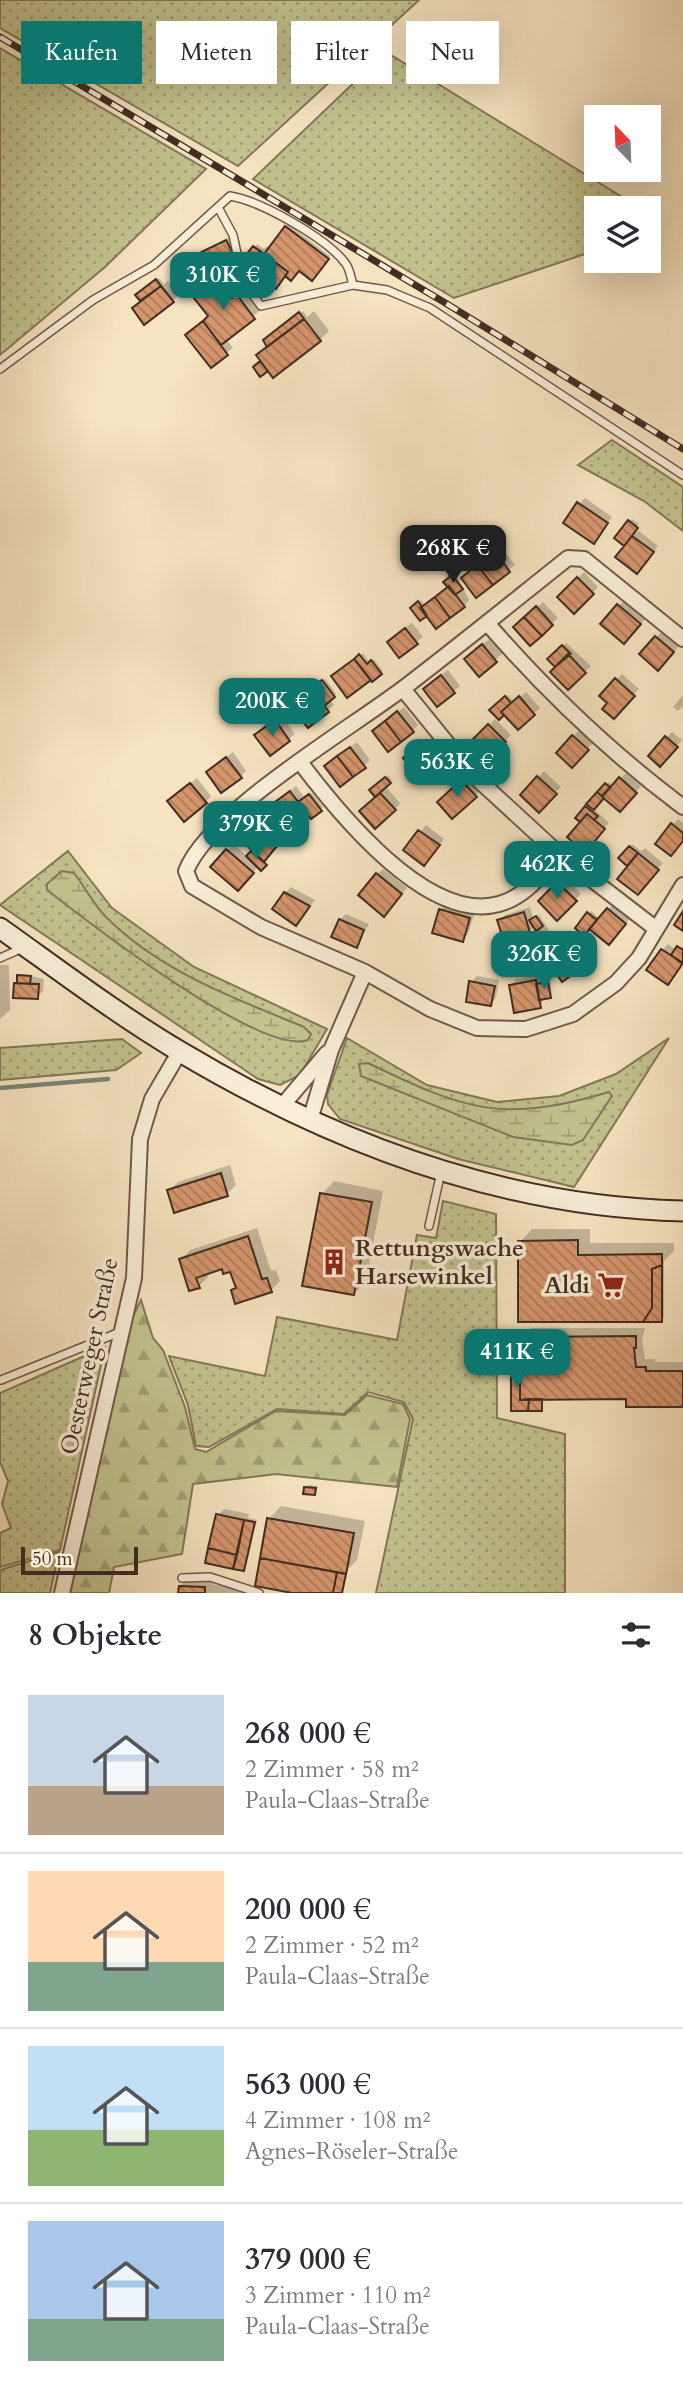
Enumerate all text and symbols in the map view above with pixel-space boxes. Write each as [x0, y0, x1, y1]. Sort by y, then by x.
chip: Kaufen [21, 21, 142, 84]
chip: Mieten [156, 21, 277, 84]
chip: Filter [291, 21, 392, 84]
chip: Neu [406, 21, 499, 84]
north arrow [584, 105, 662, 182]
map controls [584, 105, 661, 273]
button: layers [584, 196, 661, 273]
pin: 310K € [166, 252, 280, 312]
text: 310K € [186, 259, 260, 290]
pin: 268K € [396, 526, 510, 585]
text: 268K € [416, 532, 490, 563]
pin: 200K € [215, 678, 329, 738]
text: 200K € [235, 685, 309, 716]
pin: 563K € [400, 740, 514, 799]
text: 563K € [420, 746, 494, 777]
pin: 379K € [199, 802, 313, 861]
text: 379K € [219, 808, 293, 839]
pin: 462K € [500, 842, 614, 901]
text: 462K € [520, 848, 594, 879]
pin: 326K € [487, 932, 601, 991]
text: 326K € [507, 938, 581, 969]
place label: Rettungswache Harsewinkel [355, 1232, 524, 1293]
building icon: Rettungswache Harsewinkel [319, 1247, 349, 1277]
street label: Oesterweger Straße [53, 1255, 126, 1458]
place label: Aldi [544, 1269, 590, 1302]
supermarket icon: Aldi [596, 1270, 626, 1300]
pin: 411K € [460, 1330, 574, 1389]
text: 411K € [480, 1336, 554, 1367]
scale bar [21, 1544, 138, 1576]
text: 50 m [32, 1546, 73, 1572]
text: 8 Objekte [28, 1615, 162, 1656]
icon: filters [617, 1616, 655, 1654]
text: 268 000 € [245, 1713, 371, 1754]
icon: home [84, 1723, 168, 1807]
text: 2 Zimmer · 58 m² [245, 1754, 419, 1785]
text: Paula-Claas-Straße [245, 1785, 430, 1816]
text: 200 000 € [245, 1889, 371, 1930]
icon: home [84, 1899, 168, 1983]
text: 2 Zimmer · 52 m² [245, 1930, 419, 1961]
text: Paula-Claas-Straße [245, 1961, 430, 1992]
text: 563 000 € [245, 2064, 371, 2105]
icon: home [84, 2074, 168, 2158]
text: 4 Zimmer · 108 m² [245, 2105, 430, 2136]
text: Agnes-Röseler-Straße [245, 2136, 458, 2167]
text: 379 000 € [245, 2239, 371, 2280]
icon: home [84, 2249, 168, 2333]
text: 3 Zimmer · 110 m² [245, 2280, 430, 2311]
text: Paula-Claas-Straße [245, 2311, 430, 2342]

